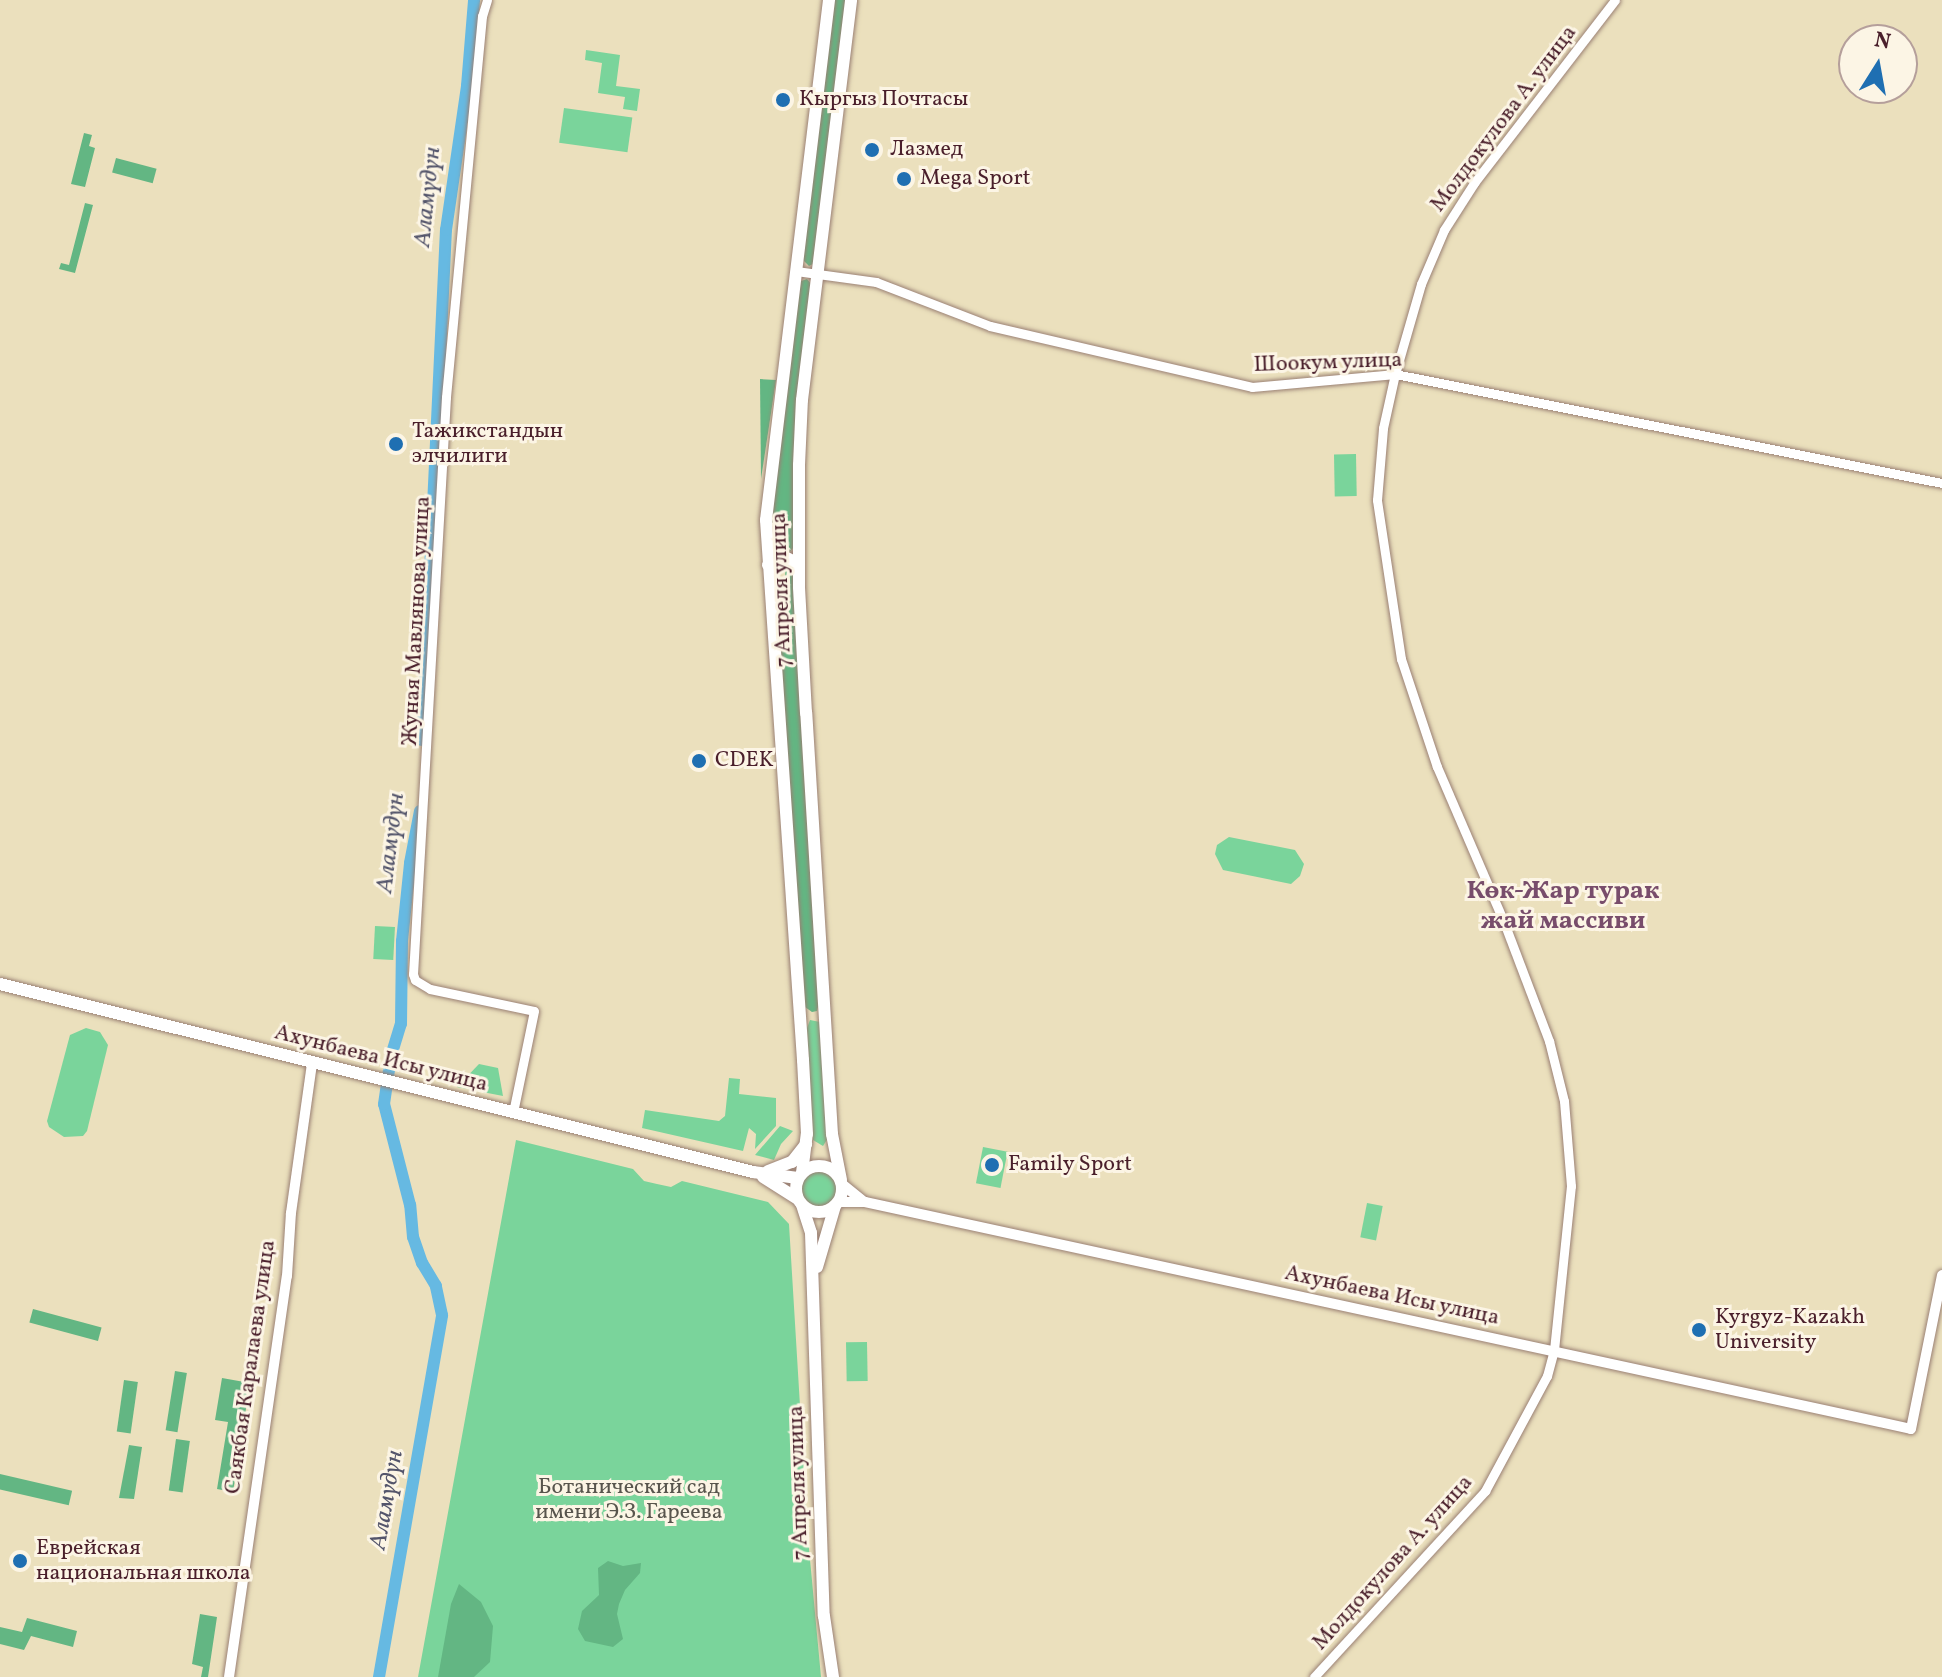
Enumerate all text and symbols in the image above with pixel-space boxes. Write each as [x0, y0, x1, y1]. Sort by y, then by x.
street label: Молдокулова А. улица [1425, 20, 1583, 218]
north arrow [1838, 24, 1918, 104]
text: N [1871, 25, 1893, 59]
place label: Кыргыз Почтасы [799, 87, 968, 113]
marker: Кыргыз Почтасы [774, 91, 792, 109]
place label: Лазмед [890, 137, 963, 163]
marker: Лазмед [861, 139, 883, 161]
water label: Аламүдүн [409, 145, 449, 249]
place label: Mega Sport [920, 166, 1030, 192]
marker: Mega Sport [895, 170, 913, 188]
street label: Шоокум улица [1253, 347, 1403, 379]
place label: Тажикстандын элчилиги [412, 418, 563, 470]
marker: Тажикстандын элчилиги [387, 435, 405, 453]
street label: Жуная Мавлянова улица [397, 495, 437, 747]
street label: 7 Апреля улица [766, 512, 798, 668]
place label: CDEK [715, 748, 774, 774]
marker: CDEK [690, 752, 708, 770]
water label: Аламүдүн [372, 791, 412, 895]
district label: Көк-Жар турак жай массиви [1466, 876, 1660, 938]
street label: Ахунбаева Исы улица [271, 1020, 491, 1098]
place label: Family Sport [1008, 1152, 1133, 1178]
marker: Family Sport [983, 1156, 1001, 1174]
street label: Саякбая Каралаева улица [220, 1238, 282, 1496]
street label: Ахунбаева Исы улица [1282, 1260, 1502, 1332]
place label: Kyrgyz-Kazakh University [1715, 1304, 1865, 1356]
marker: Kyrgyz-Kazakh University [1690, 1321, 1708, 1339]
street label: 7 Апреля улица [783, 1405, 815, 1561]
water label: Аламүдүн [365, 1448, 411, 1552]
street label: Молдокулова А. улица [1307, 1470, 1479, 1656]
park label: Ботанический сад имени Э.З. Гареева [535, 1474, 723, 1526]
place label: Еврейская национальная школа [36, 1535, 251, 1586]
marker: Еврейская национальная школа [11, 1552, 29, 1570]

